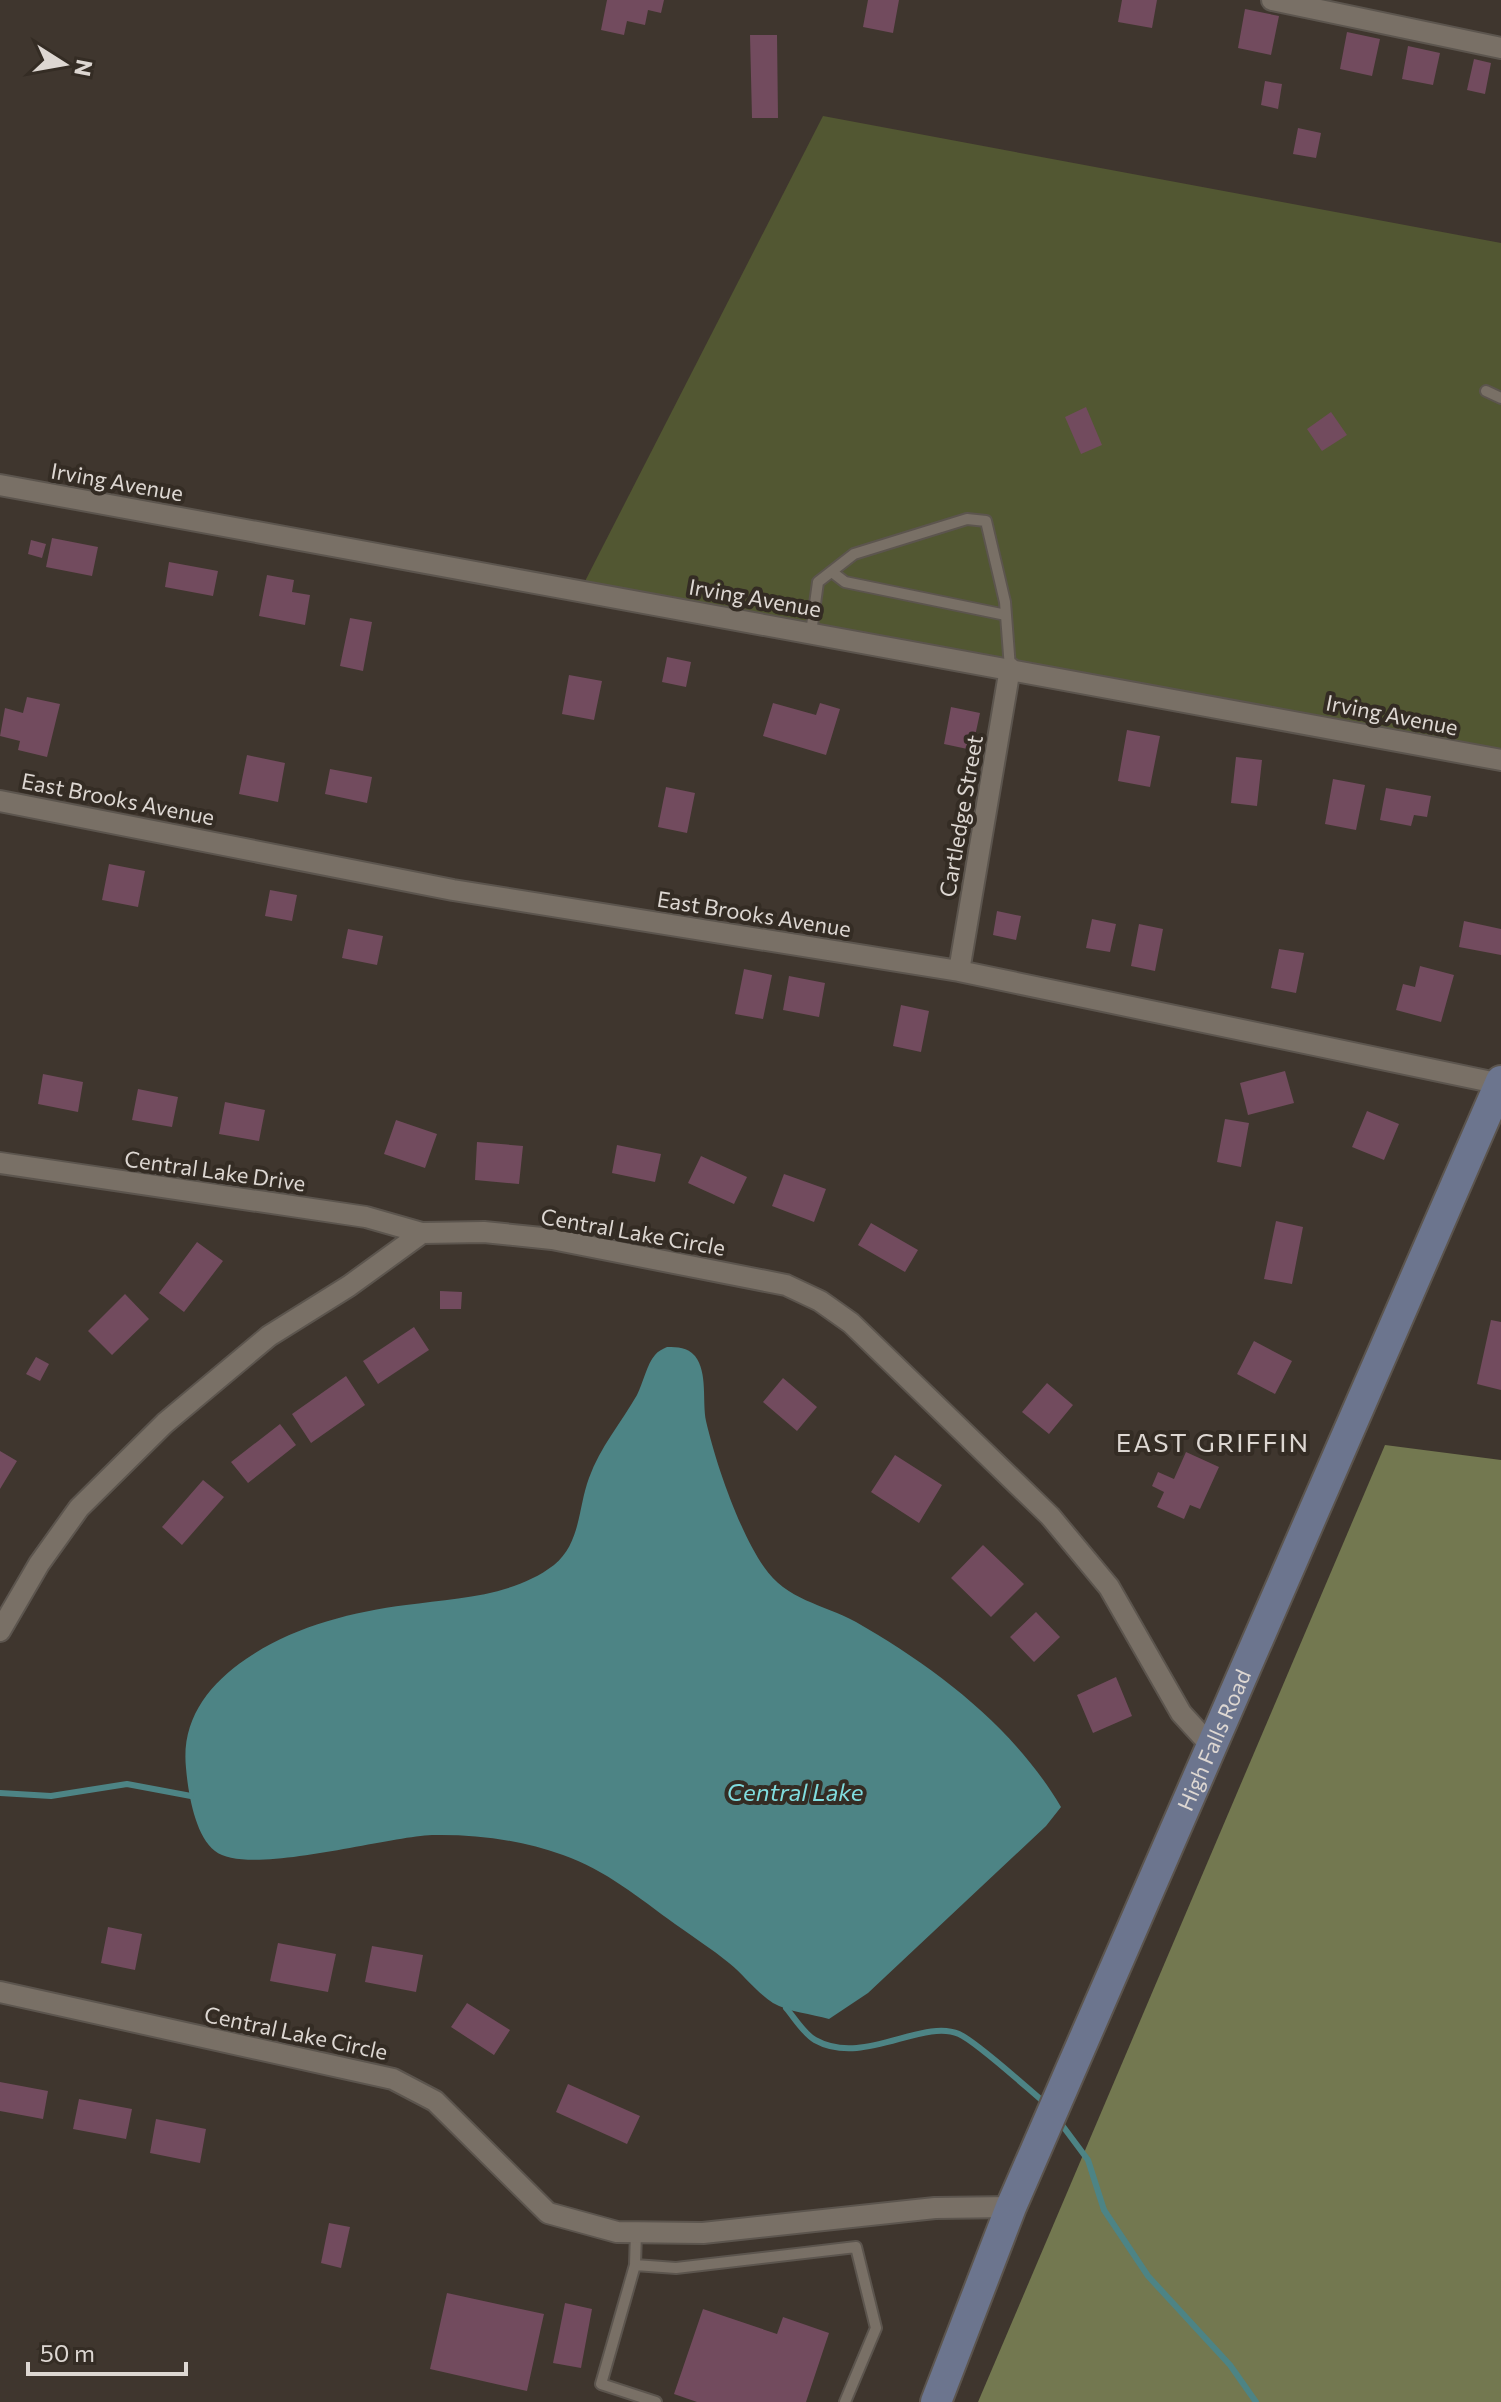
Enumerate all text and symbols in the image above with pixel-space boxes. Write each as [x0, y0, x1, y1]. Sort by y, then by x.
north arrow [24, 24, 104, 104]
text: N [69, 57, 99, 79]
street label: Irving Avenue [49, 457, 185, 506]
street label: Irving Avenue [687, 573, 823, 622]
street label: Irving Avenue [1324, 688, 1460, 741]
street label: Cartledge Street [933, 733, 988, 899]
street label: East Brooks Avenue [19, 767, 217, 830]
street label: East Brooks Avenue [655, 885, 853, 942]
street label: Central Lake Drive [123, 1144, 307, 1197]
street label: Central Lake Circle [539, 1202, 727, 1261]
district label: EAST GRIFFIN [1116, 1426, 1310, 1457]
street label: High Falls Road [1171, 1665, 1256, 1815]
water label: Central Lake [727, 1777, 864, 1806]
street label: Central Lake Circle [202, 2000, 390, 2065]
scale bar [28, 2326, 186, 2376]
text: 50 m [40, 2338, 95, 2367]

